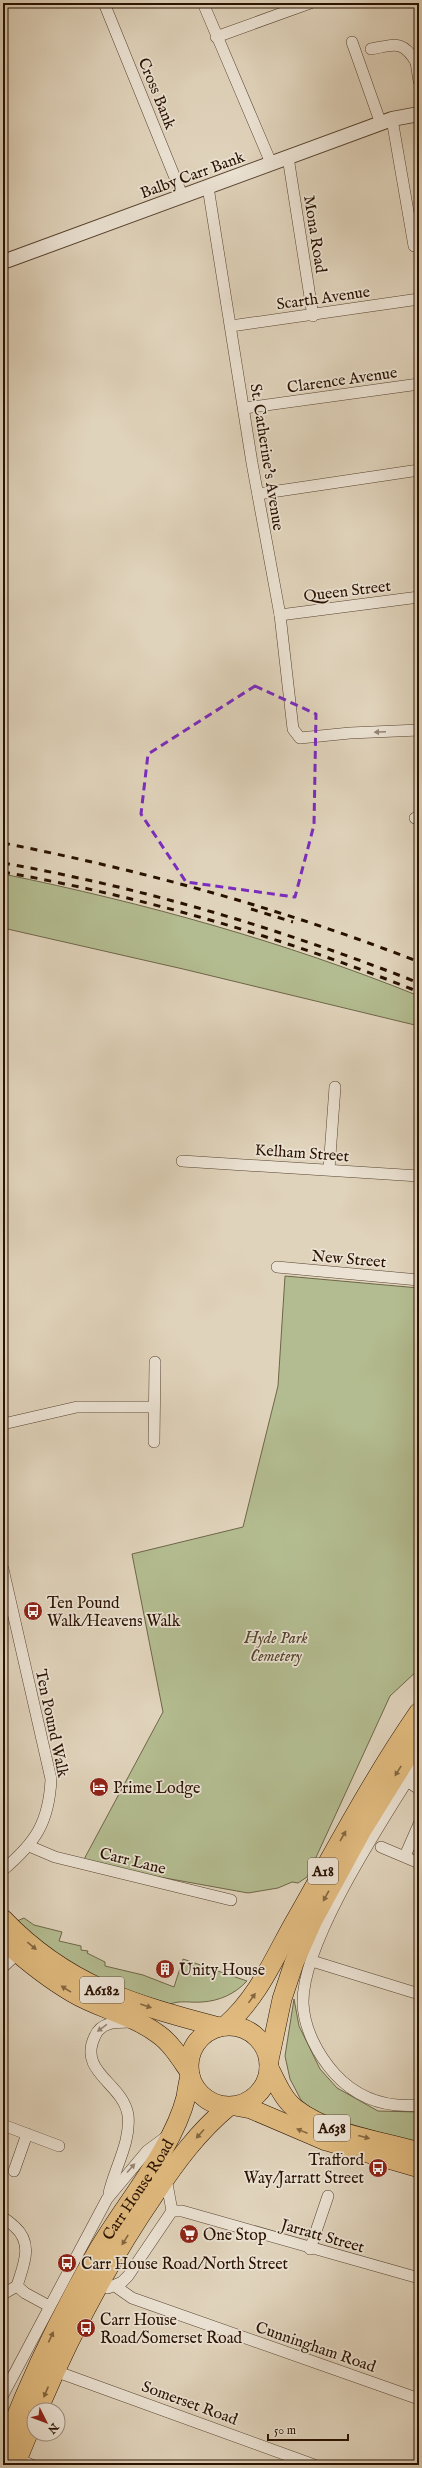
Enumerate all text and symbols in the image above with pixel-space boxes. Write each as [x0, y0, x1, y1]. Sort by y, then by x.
street label: Cross Bank [133, 55, 180, 133]
street label: Balby Carr Bank [138, 148, 248, 204]
street label: Mona Road [298, 194, 330, 275]
street label: Scarth Avenue [275, 283, 371, 315]
street label: Clarence Avenue [286, 363, 399, 399]
street label: St. Catherine's Avenue [245, 382, 288, 532]
street label: Queen Street [302, 577, 393, 607]
one-way arrow [374, 728, 386, 735]
street label: Kelham Street [254, 1141, 350, 1167]
street label: New Street [311, 1247, 387, 1273]
place label: Ten Pound Walk/Heavens Walk [47, 1594, 181, 1632]
bus stop icon: Ten Pound Walk/Heavens Walk [22, 1600, 44, 1622]
park label: Hyde Park Cemetery [243, 1629, 308, 1667]
street label: Ten Pound Walk [30, 1667, 72, 1780]
one-way arrow [394, 1765, 401, 1777]
hotel icon: Prime Lodge [88, 1776, 110, 1798]
place label: Prime Lodge [113, 1779, 200, 1799]
one-way arrow [340, 1830, 346, 1842]
street label: Carr Lane [97, 1844, 168, 1880]
road number: A18 [308, 1858, 338, 1884]
one-way arrow [323, 1890, 329, 1902]
one-way arrow [26, 1942, 37, 1950]
building icon: Unity House [154, 1958, 176, 1980]
place label: Unity House [179, 1961, 265, 1981]
road number: A6182 [80, 1977, 124, 2003]
one-way arrow [60, 1985, 72, 1992]
one-way arrow [248, 1993, 256, 2004]
one-way arrow [140, 2003, 152, 2009]
one-way arrow [97, 2024, 108, 2032]
road number: A638 [314, 2115, 350, 2141]
one-way arrow [295, 2127, 307, 2133]
one-way arrow [195, 2128, 204, 2139]
one-way arrow [358, 2134, 370, 2140]
street label: Carr House Road [99, 2136, 179, 2245]
place label: Trafford Way/Jarratt Street [244, 2151, 365, 2189]
bus stop icon: Trafford Way/Jarratt Street [367, 2157, 389, 2179]
one-way arrow [127, 2163, 136, 2174]
street label: Jarratt Street [276, 2215, 367, 2259]
supermarket icon: One Stop [178, 2223, 200, 2245]
place label: One Stop [203, 2226, 267, 2246]
one-way arrow [121, 2235, 129, 2245]
bus stop icon: Carr House Road/North Street [56, 2252, 78, 2274]
place label: Carr House Road/North Street [81, 2255, 289, 2275]
place label: Carr House Road/Somerset Road [100, 2311, 243, 2349]
bus stop icon: Carr House Road/Somerset Road [75, 2317, 97, 2339]
street label: Cunningham Road [253, 2318, 378, 2378]
one-way arrow [48, 2331, 54, 2342]
street label: Somerset Road [139, 2377, 240, 2431]
one-way arrow [42, 2387, 48, 2399]
north arrow [26, 2402, 66, 2442]
scale bar [268, 2416, 348, 2442]
text: N [44, 2419, 62, 2437]
text: 50 m [274, 2423, 296, 2438]

